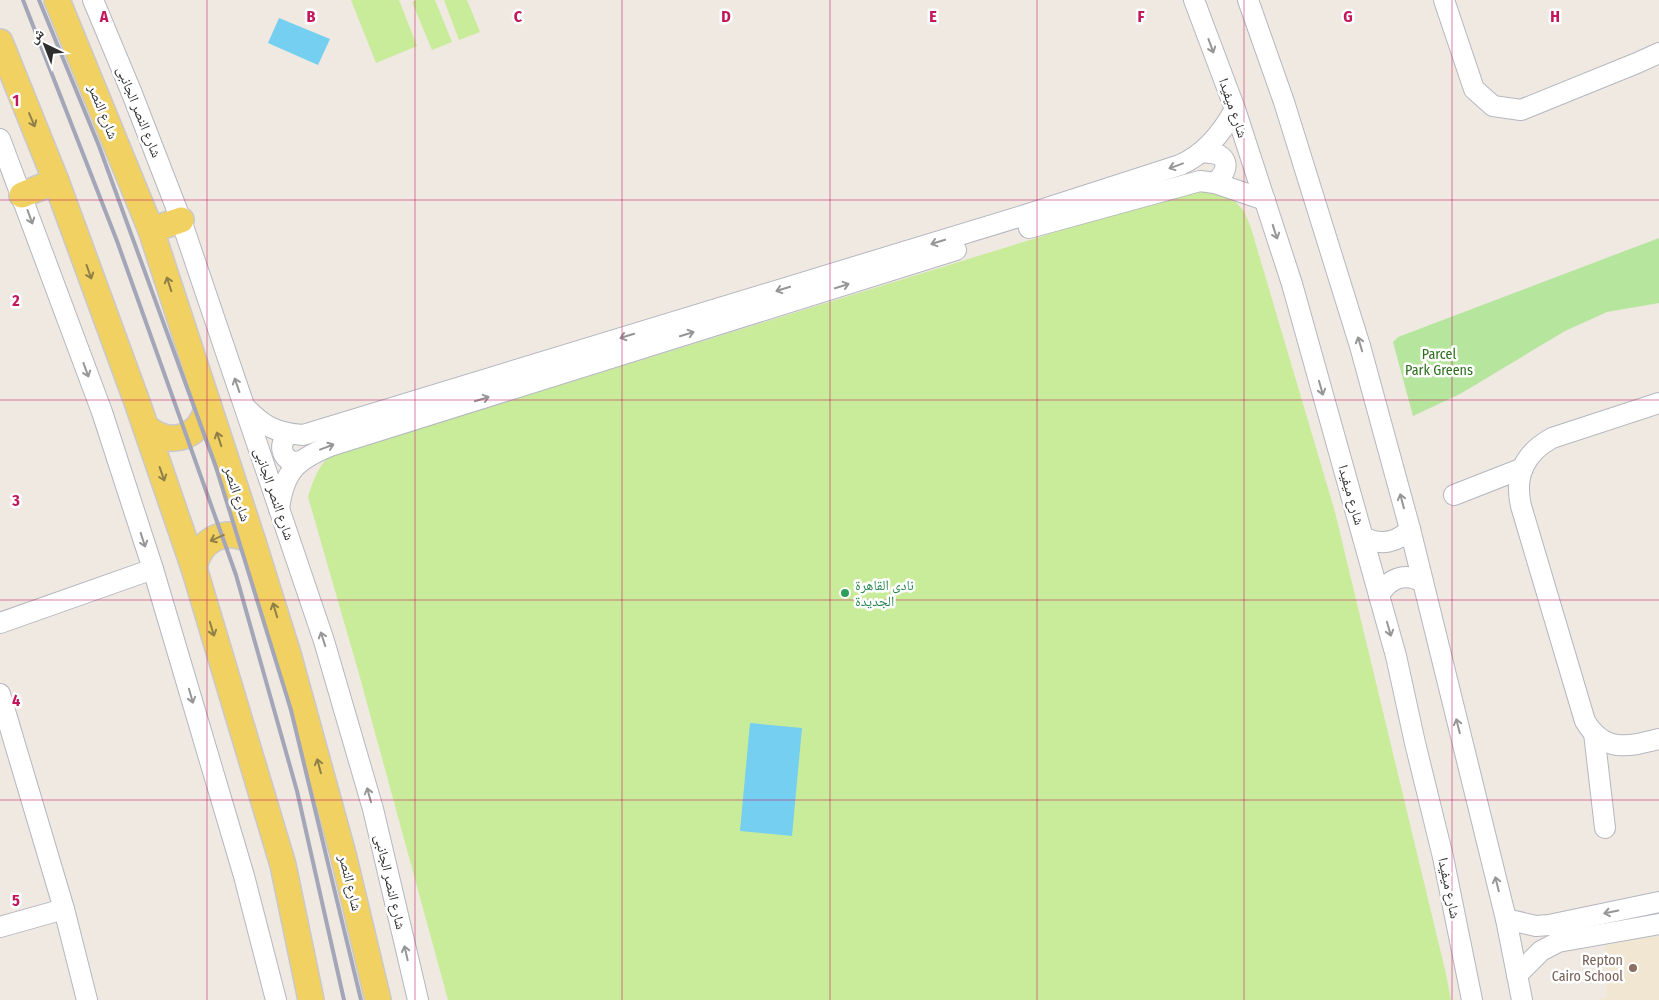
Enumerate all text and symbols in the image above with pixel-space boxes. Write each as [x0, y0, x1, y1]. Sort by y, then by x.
text: A [99, 7, 109, 26]
text: B [307, 7, 316, 26]
text: C [514, 7, 523, 26]
text: D [721, 7, 731, 26]
text: E [929, 7, 937, 26]
text: F [1137, 7, 1145, 26]
text: G [1343, 7, 1353, 26]
text: H [1550, 7, 1560, 26]
north arrow [20, 20, 70, 70]
text: ش [25, 24, 48, 47]
one-way arrow [1207, 37, 1216, 53]
street label: شارع النصر الجانبى [112, 64, 165, 160]
street label: شارع ميفيدا [1214, 76, 1251, 140]
street label: شارع النصر [83, 82, 122, 142]
text: 1 [13, 91, 19, 110]
one-way arrow [29, 112, 38, 127]
one-way arrow [1169, 162, 1185, 171]
one-way arrow [26, 209, 35, 225]
one-way arrow [1271, 224, 1281, 240]
one-way arrow [930, 237, 946, 247]
one-way arrow [85, 264, 94, 279]
one-way arrow [163, 276, 173, 292]
one-way arrow [834, 281, 850, 290]
one-way arrow [775, 284, 791, 294]
text: 2 [11, 291, 20, 310]
one-way arrow [679, 329, 695, 339]
one-way arrow [619, 332, 635, 342]
one-way arrow [1354, 336, 1364, 352]
park label: Parcel Park Greens [1405, 346, 1473, 379]
one-way arrow [82, 362, 91, 377]
one-way arrow [232, 378, 241, 393]
one-way arrow [1317, 380, 1327, 396]
one-way arrow [474, 393, 490, 403]
one-way arrow [214, 431, 223, 447]
one-way arrow [319, 442, 334, 452]
street label: شارع النصر الجانبى [249, 445, 298, 543]
street label: شارع النصر [219, 463, 254, 524]
street label: شارع ميفيدا [1333, 463, 1368, 527]
one-way arrow [157, 466, 167, 482]
text: 3 [11, 491, 20, 510]
one-way arrow [1397, 493, 1407, 509]
one-way arrow [139, 532, 149, 548]
one-way arrow [209, 534, 224, 544]
place label: نادى القاهرة الجديدة [855, 577, 914, 610]
marker: نادى القاهرة الجديدة [839, 587, 851, 599]
one-way arrow [269, 602, 279, 618]
one-way arrow [208, 620, 218, 636]
one-way arrow [1384, 621, 1394, 637]
one-way arrow [318, 631, 327, 647]
one-way arrow [187, 687, 197, 703]
text: 4 [12, 691, 20, 710]
one-way arrow [1453, 719, 1462, 735]
one-way arrow [313, 759, 323, 775]
one-way arrow [363, 787, 373, 803]
street label: شارع النصر الجانبى [370, 833, 409, 931]
street label: شارع النصر [334, 852, 365, 913]
street label: شارع ميفيدا [1433, 856, 1464, 920]
one-way arrow [1492, 877, 1501, 893]
text: 5 [12, 891, 20, 910]
one-way arrow [1604, 908, 1620, 917]
one-way arrow [401, 945, 410, 961]
place label: Repton Cairo School [1552, 952, 1623, 985]
marker: Repton Cairo School [1627, 962, 1639, 974]

